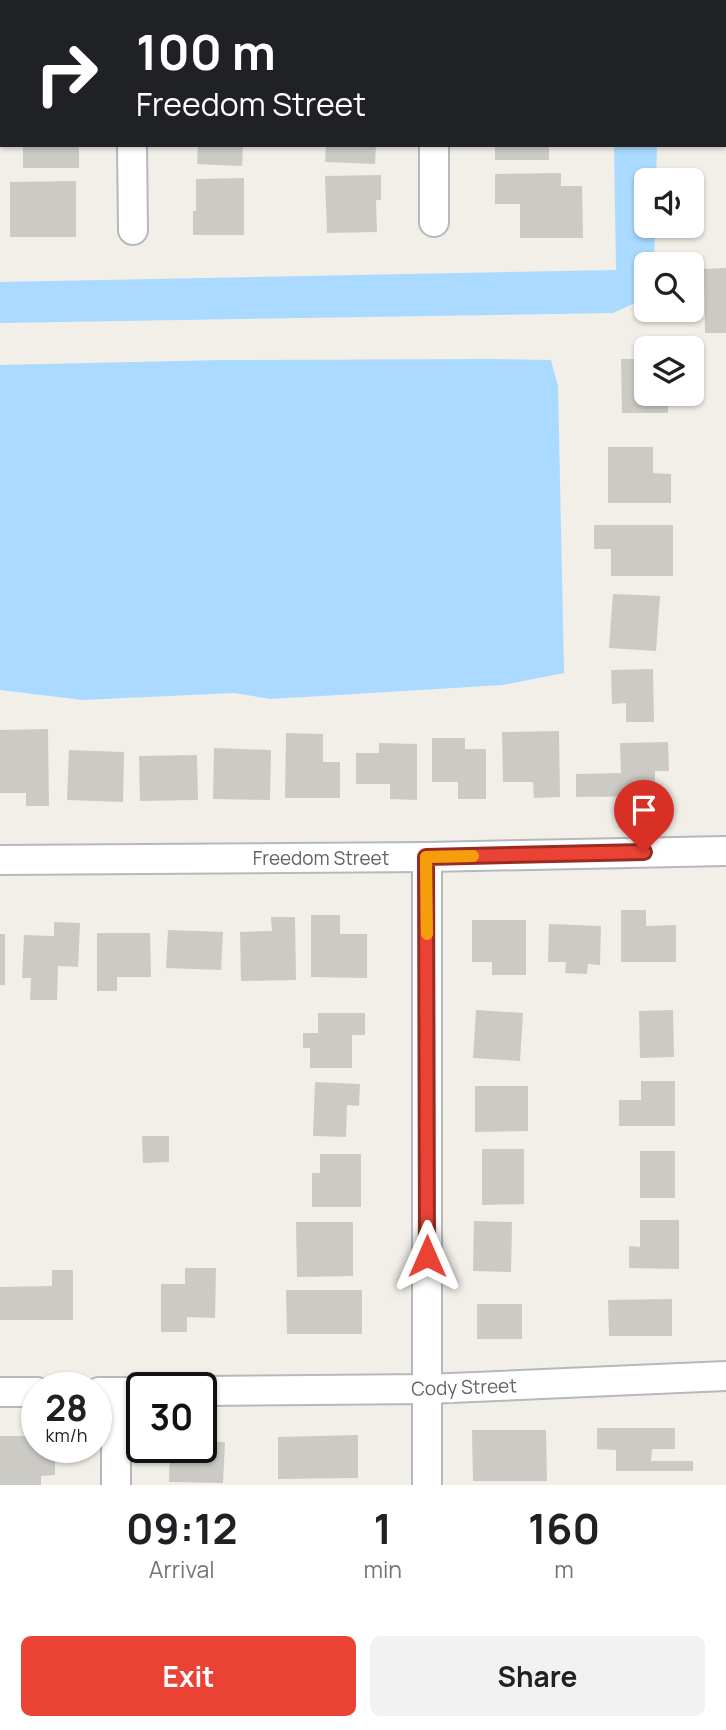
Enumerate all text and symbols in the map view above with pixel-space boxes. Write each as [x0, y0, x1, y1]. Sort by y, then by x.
text: 100 m [136, 18, 276, 85]
icon: right [21, 28, 112, 119]
text: Freedom Street [136, 82, 366, 126]
map controls [634, 168, 704, 406]
button: sound [634, 168, 704, 238]
button: search [634, 252, 704, 322]
button: layers [634, 336, 704, 406]
pin [614, 780, 674, 852]
icon: arrive [625, 791, 663, 829]
street label: Freedom Street [253, 845, 389, 871]
position arrow [390, 1219, 464, 1293]
speed limit sign: 30 [126, 1372, 217, 1463]
street label: Cody Street [411, 1372, 517, 1402]
text: 28 [45, 1384, 88, 1432]
text: km/h [46, 1423, 87, 1447]
text: 09:12 [126, 1499, 237, 1557]
text: 1 [373, 1499, 392, 1557]
text: 160 [528, 1499, 600, 1557]
text: Arrival [149, 1553, 215, 1585]
text: min [363, 1553, 402, 1585]
text: m [554, 1553, 574, 1585]
button: Exit [21, 1636, 356, 1716]
button: Share [370, 1636, 705, 1716]

